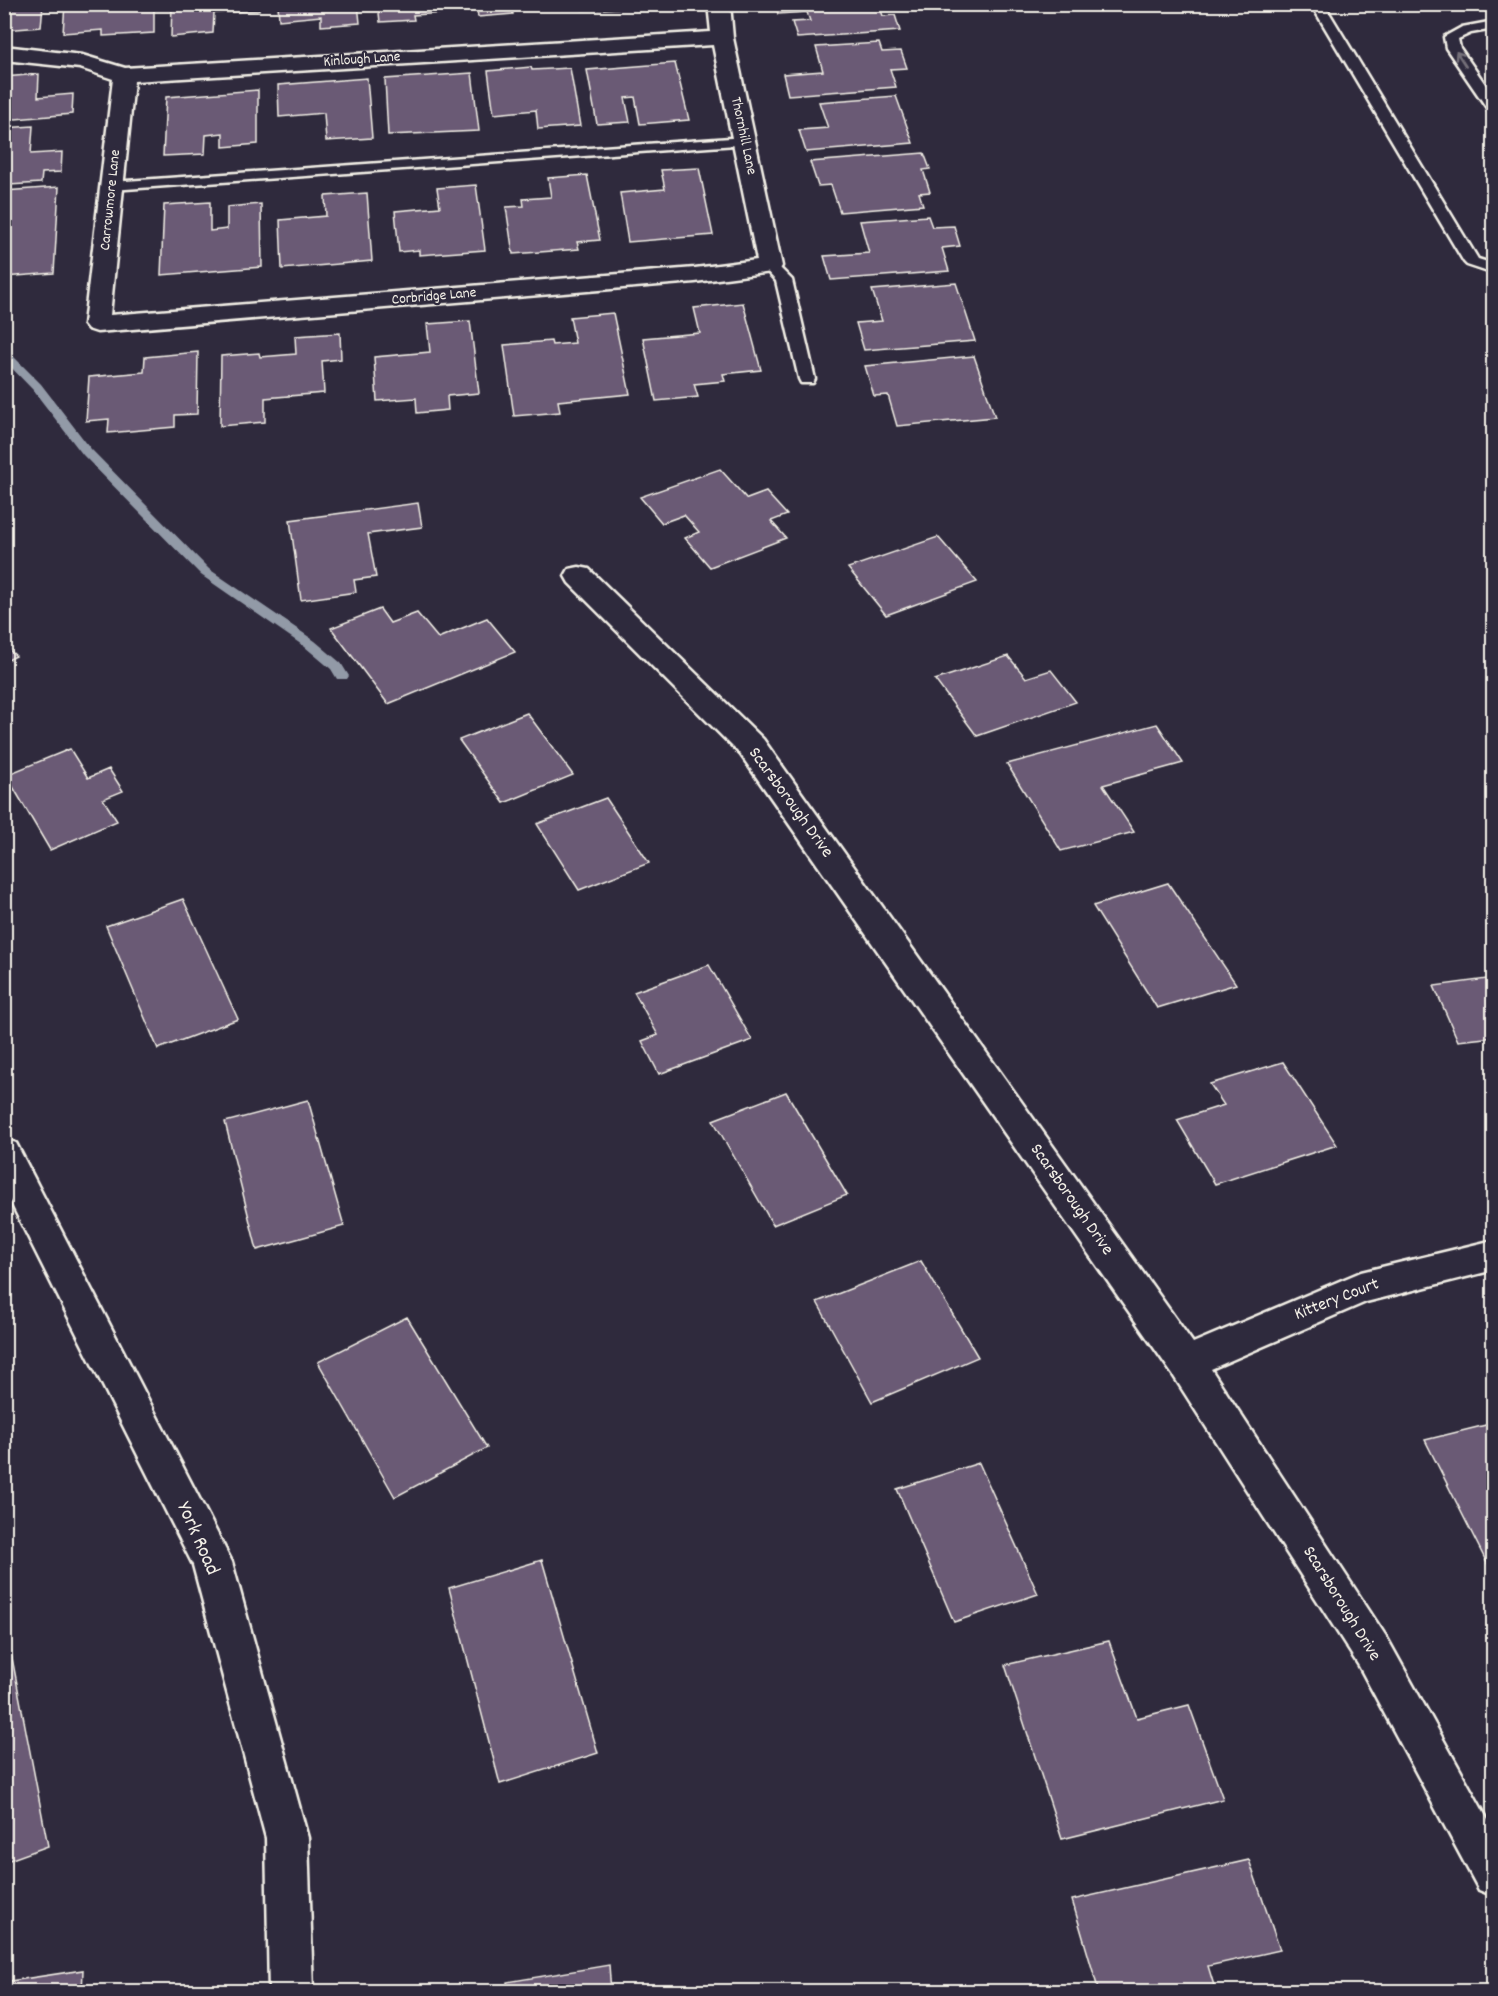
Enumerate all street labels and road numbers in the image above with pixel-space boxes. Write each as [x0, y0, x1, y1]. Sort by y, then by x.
street label: Kinlough Lane [323, 46, 402, 74]
street label: Thornhill Lane [724, 95, 762, 177]
street label: Carrowmore Lane [95, 148, 127, 251]
street label: Corbridge Lane [391, 282, 478, 312]
street label: Scarsborough Drive [741, 743, 839, 863]
street label: Scarsborough Drive [1023, 1139, 1119, 1261]
street label: Kittery Court [1291, 1272, 1383, 1328]
street label: York Road [168, 1497, 226, 1581]
street label: Scarsborough Drive [1296, 1542, 1386, 1666]

